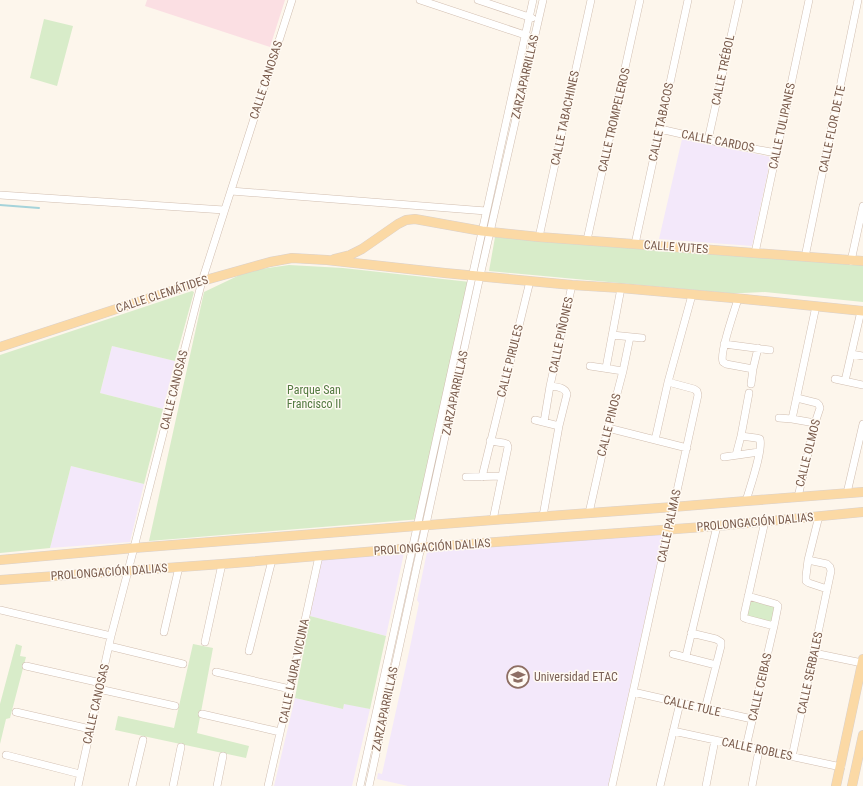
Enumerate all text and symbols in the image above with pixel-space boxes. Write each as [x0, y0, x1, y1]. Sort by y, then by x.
street label: ZARZAPARRILLAS [508, 33, 542, 121]
street label: CALLE TRÉBOL [708, 33, 737, 107]
street label: CALLE CANOSAS [247, 39, 285, 121]
street label: CALLE TROMPELEROS [595, 66, 633, 174]
street label: CALLE TABACHINES [548, 69, 582, 167]
street label: CALLE TABACOS [646, 81, 676, 163]
street label: CALLE TULIPANES [766, 82, 798, 170]
street label: CALLE FLOR DE TE [816, 84, 848, 174]
street label: CALLE CARDOS [680, 127, 756, 155]
street label: CALLE YUTES [643, 238, 709, 256]
street label: CALLE CLEMÁTIDES [114, 272, 210, 315]
street label: CALLE PIÑONES [544, 295, 576, 374]
street label: CALLE PIRULES [494, 323, 526, 399]
street label: CALLE CANOSAS [157, 349, 191, 431]
street label: ZARZAPARRILLAS [439, 349, 471, 437]
park label: Parque San Francisco II [287, 383, 341, 411]
street label: CALLE PINOS [594, 392, 624, 458]
street label: CALLE OLMOS [793, 418, 823, 488]
street label: CALLE PALMAS [654, 488, 684, 564]
street label: PROLONGACIÓN DALIAS [696, 509, 814, 534]
street label: PROLONGACIÓN DALIAS [373, 535, 491, 558]
street label: PROLONGACIÓN DALIAS [50, 560, 168, 583]
street label: CALLE LAURA VICUNA [276, 617, 312, 725]
street label: CALLE SERBALES [794, 631, 826, 715]
street label: CALLE CEIBAS [745, 652, 775, 722]
street label: CALLE CANOSAS [80, 663, 112, 745]
school or university icon: Universidad ETAC [505, 664, 531, 690]
street label: ZARZAPARRILLAS [369, 665, 401, 753]
place label: Universidad ETAC [534, 670, 618, 684]
street label: CALLE TULE [662, 693, 722, 719]
street label: CALLE ROBLES [720, 735, 794, 763]

